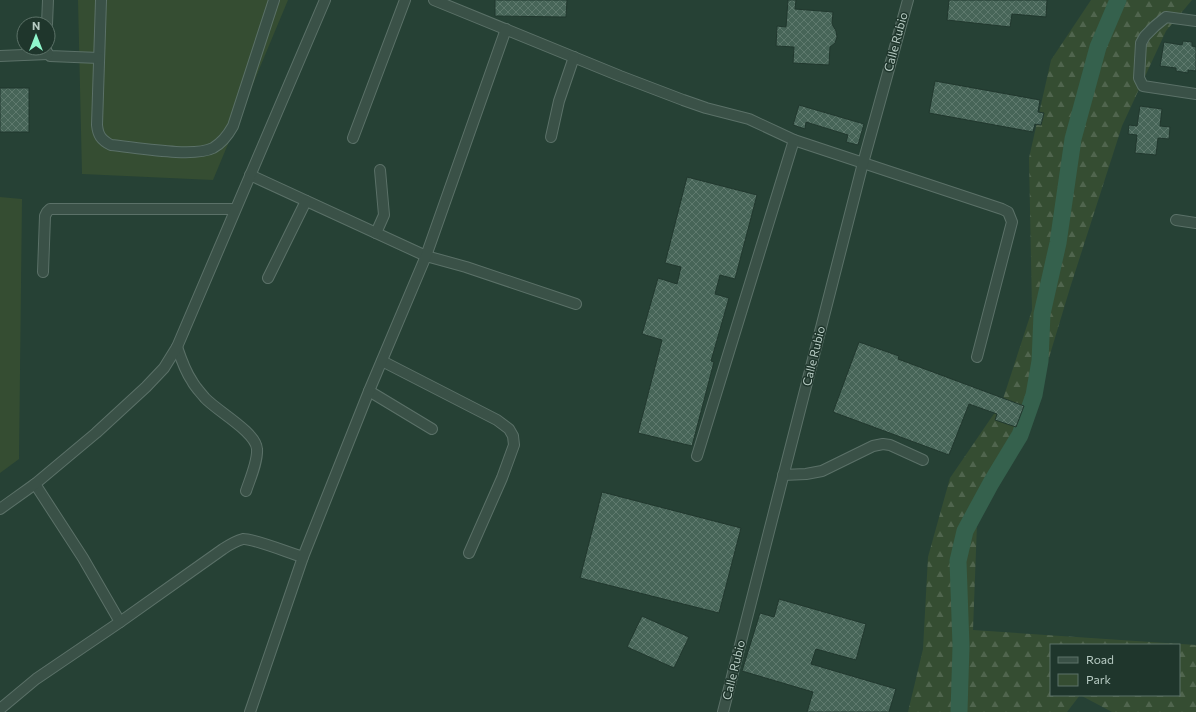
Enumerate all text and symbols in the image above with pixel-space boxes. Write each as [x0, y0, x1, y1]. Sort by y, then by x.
street label: Calle Rubio [880, 10, 910, 73]
north arrow [16, 16, 56, 56]
text: N [32, 19, 40, 32]
street label: Calle Rubio [799, 324, 827, 387]
street label: Calle Rubio [719, 638, 747, 701]
legend [1050, 644, 1180, 696]
text: Road [1086, 652, 1114, 666]
text: Park [1086, 672, 1112, 686]

